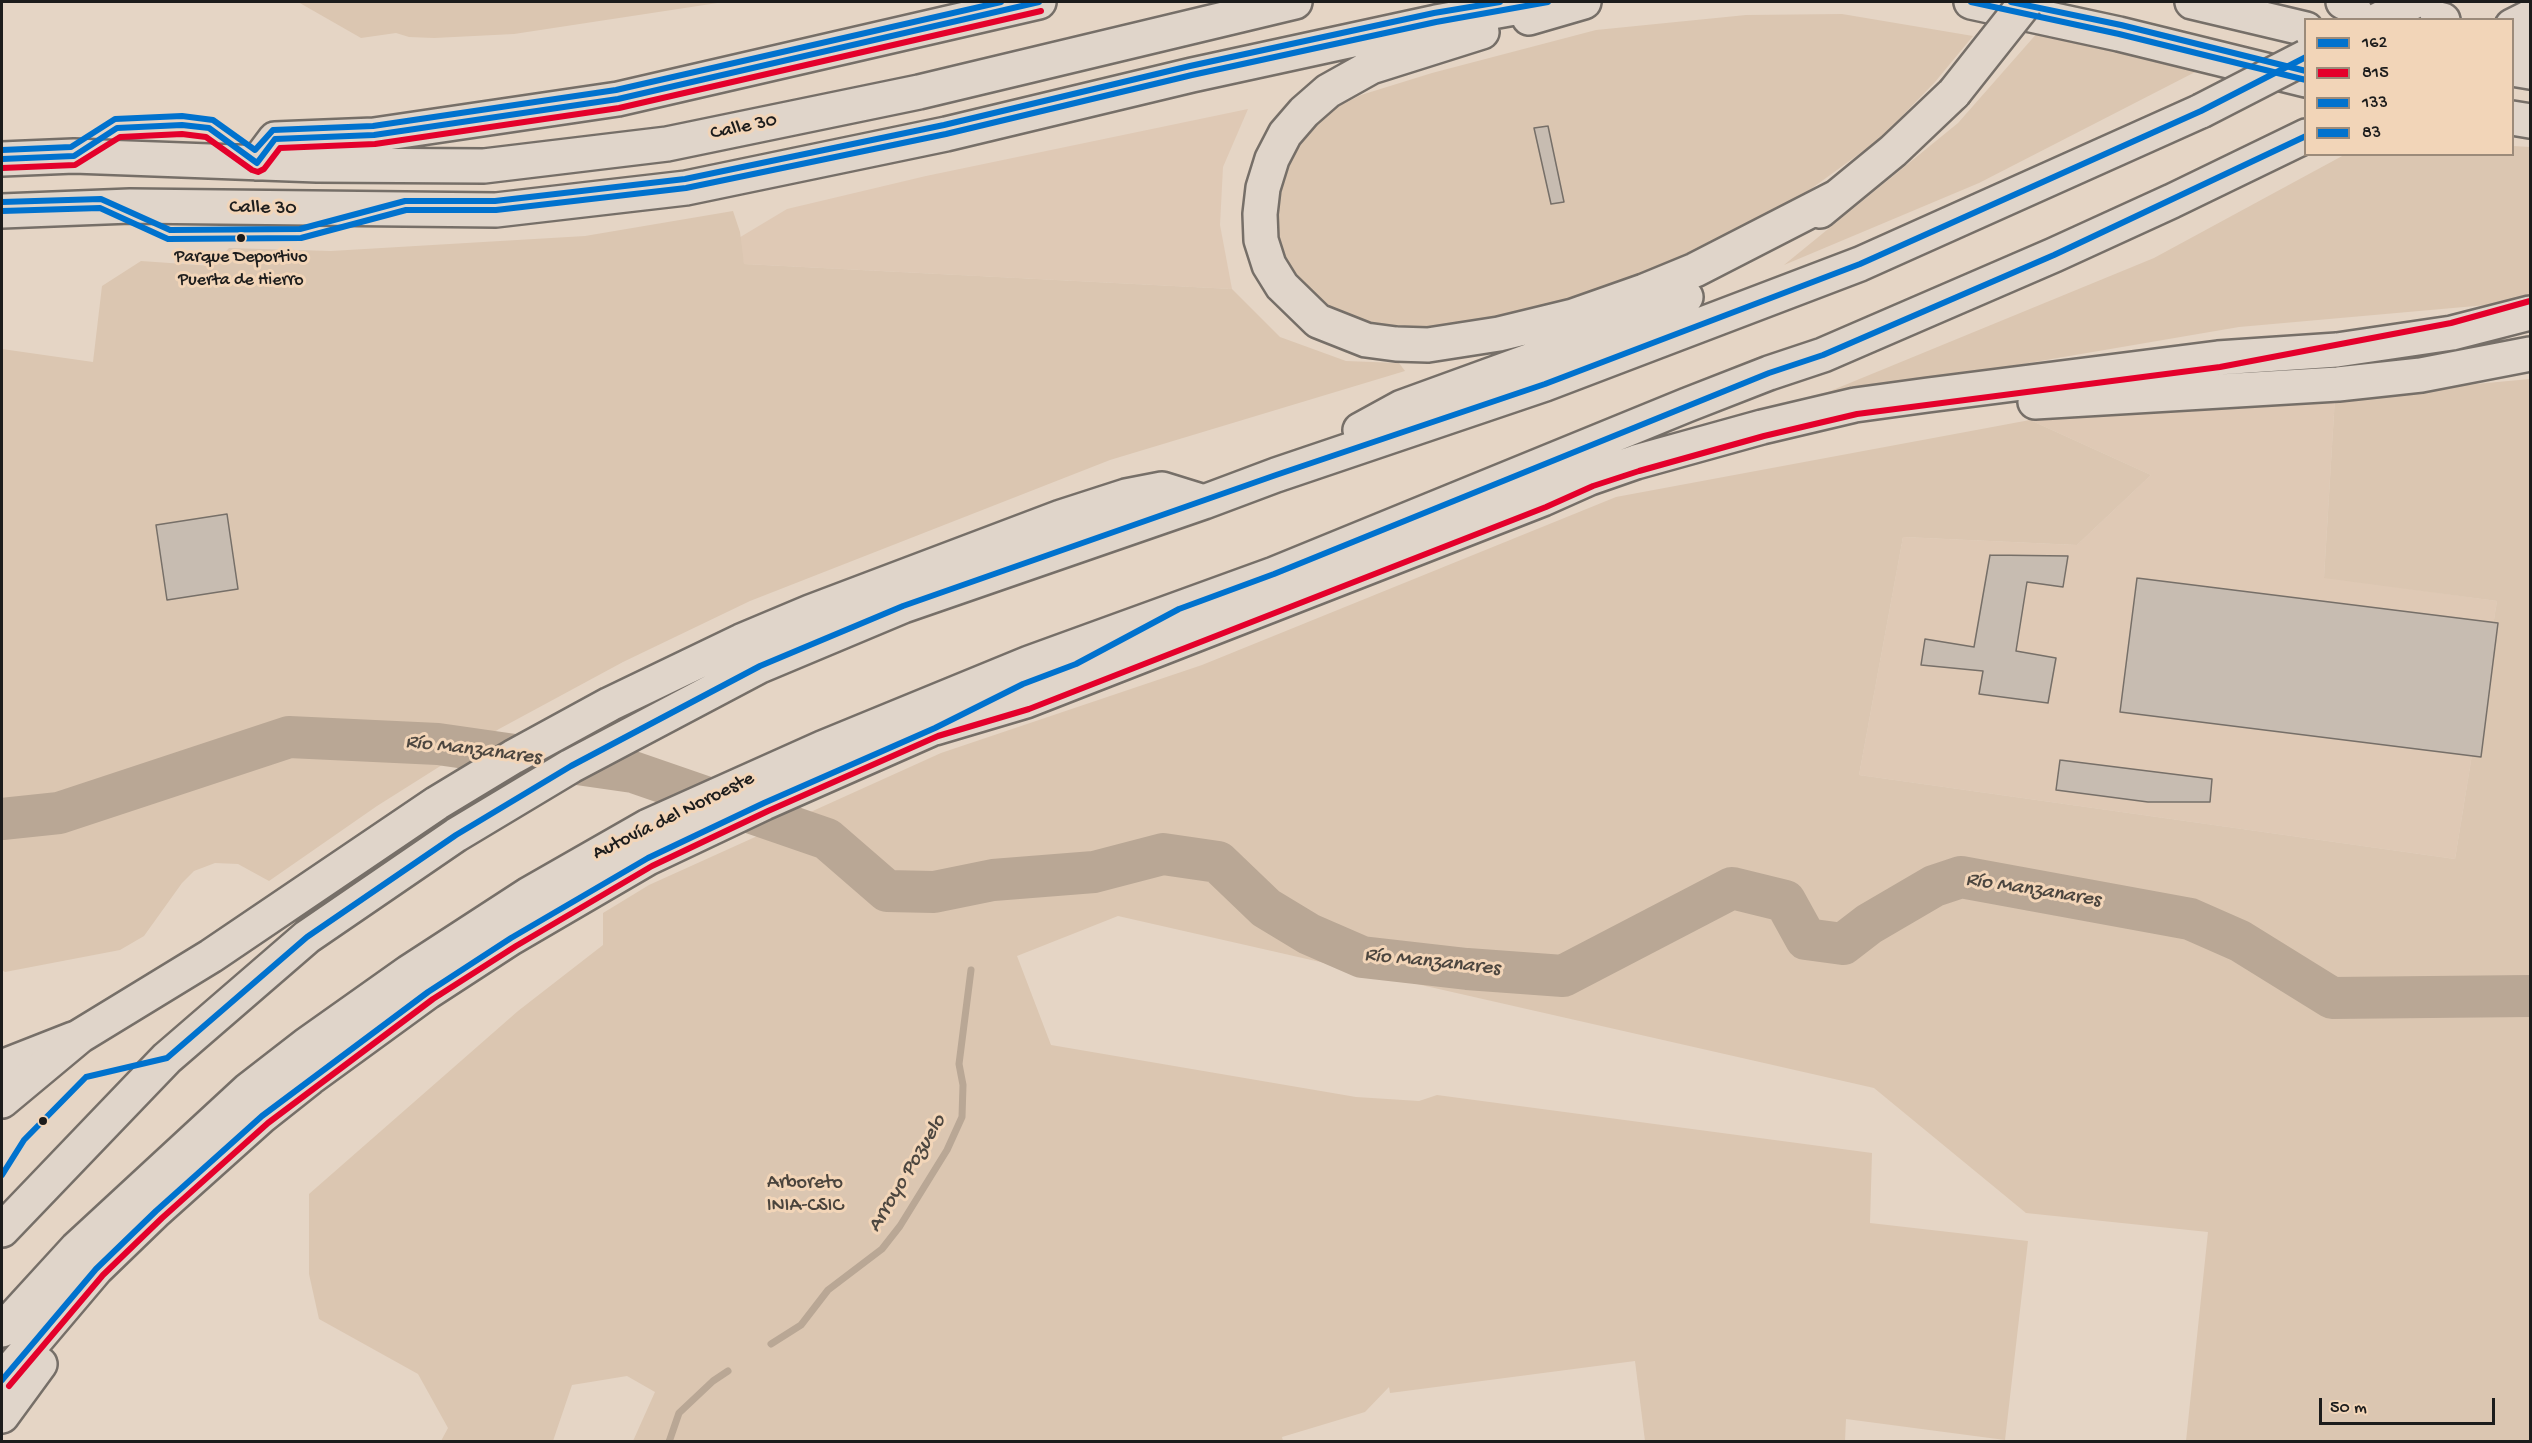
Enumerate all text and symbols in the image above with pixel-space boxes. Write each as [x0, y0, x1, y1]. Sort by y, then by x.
legend [2304, 18, 2514, 156]
text: 162 [2362, 33, 2387, 54]
text: 815 [2362, 63, 2389, 84]
text: 133 [2362, 93, 2388, 114]
street label: Calle 30 [708, 109, 780, 147]
text: 83 [2362, 123, 2381, 144]
street label: Calle 30 [229, 196, 297, 222]
marker: Parque Deportivo Puerta de Hierro [235, 232, 247, 244]
place label: Parque Deportivo Puerta de Hierro [174, 247, 308, 290]
water label: Río Manzanares [404, 730, 542, 772]
street label: Autovía del Noroeste [589, 767, 759, 867]
water label: Río Manzanares [1964, 868, 2102, 914]
water label: Río Manzanares [1363, 943, 1501, 983]
water label: Arroyo Pozuelo [863, 1111, 953, 1237]
unlabelled marker [37, 1115, 49, 1127]
park label: Arboreto INIA-CSIC [767, 1172, 843, 1219]
scale bar [2322, 1386, 2498, 1424]
text: 50 m [2330, 1398, 2367, 1419]

